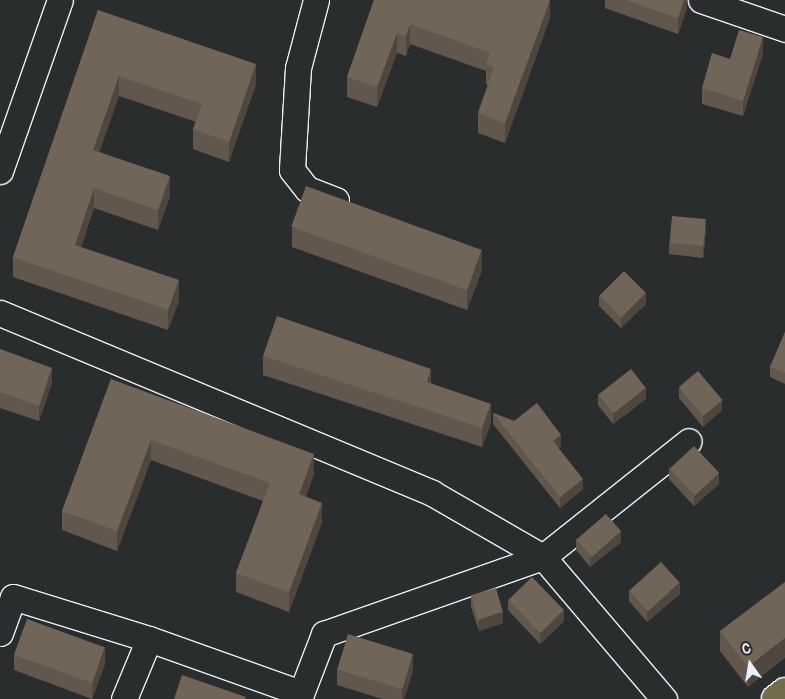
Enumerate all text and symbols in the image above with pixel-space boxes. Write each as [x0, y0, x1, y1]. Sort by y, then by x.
north arrow [725, 639, 775, 689]
text: С [740, 640, 753, 658]

